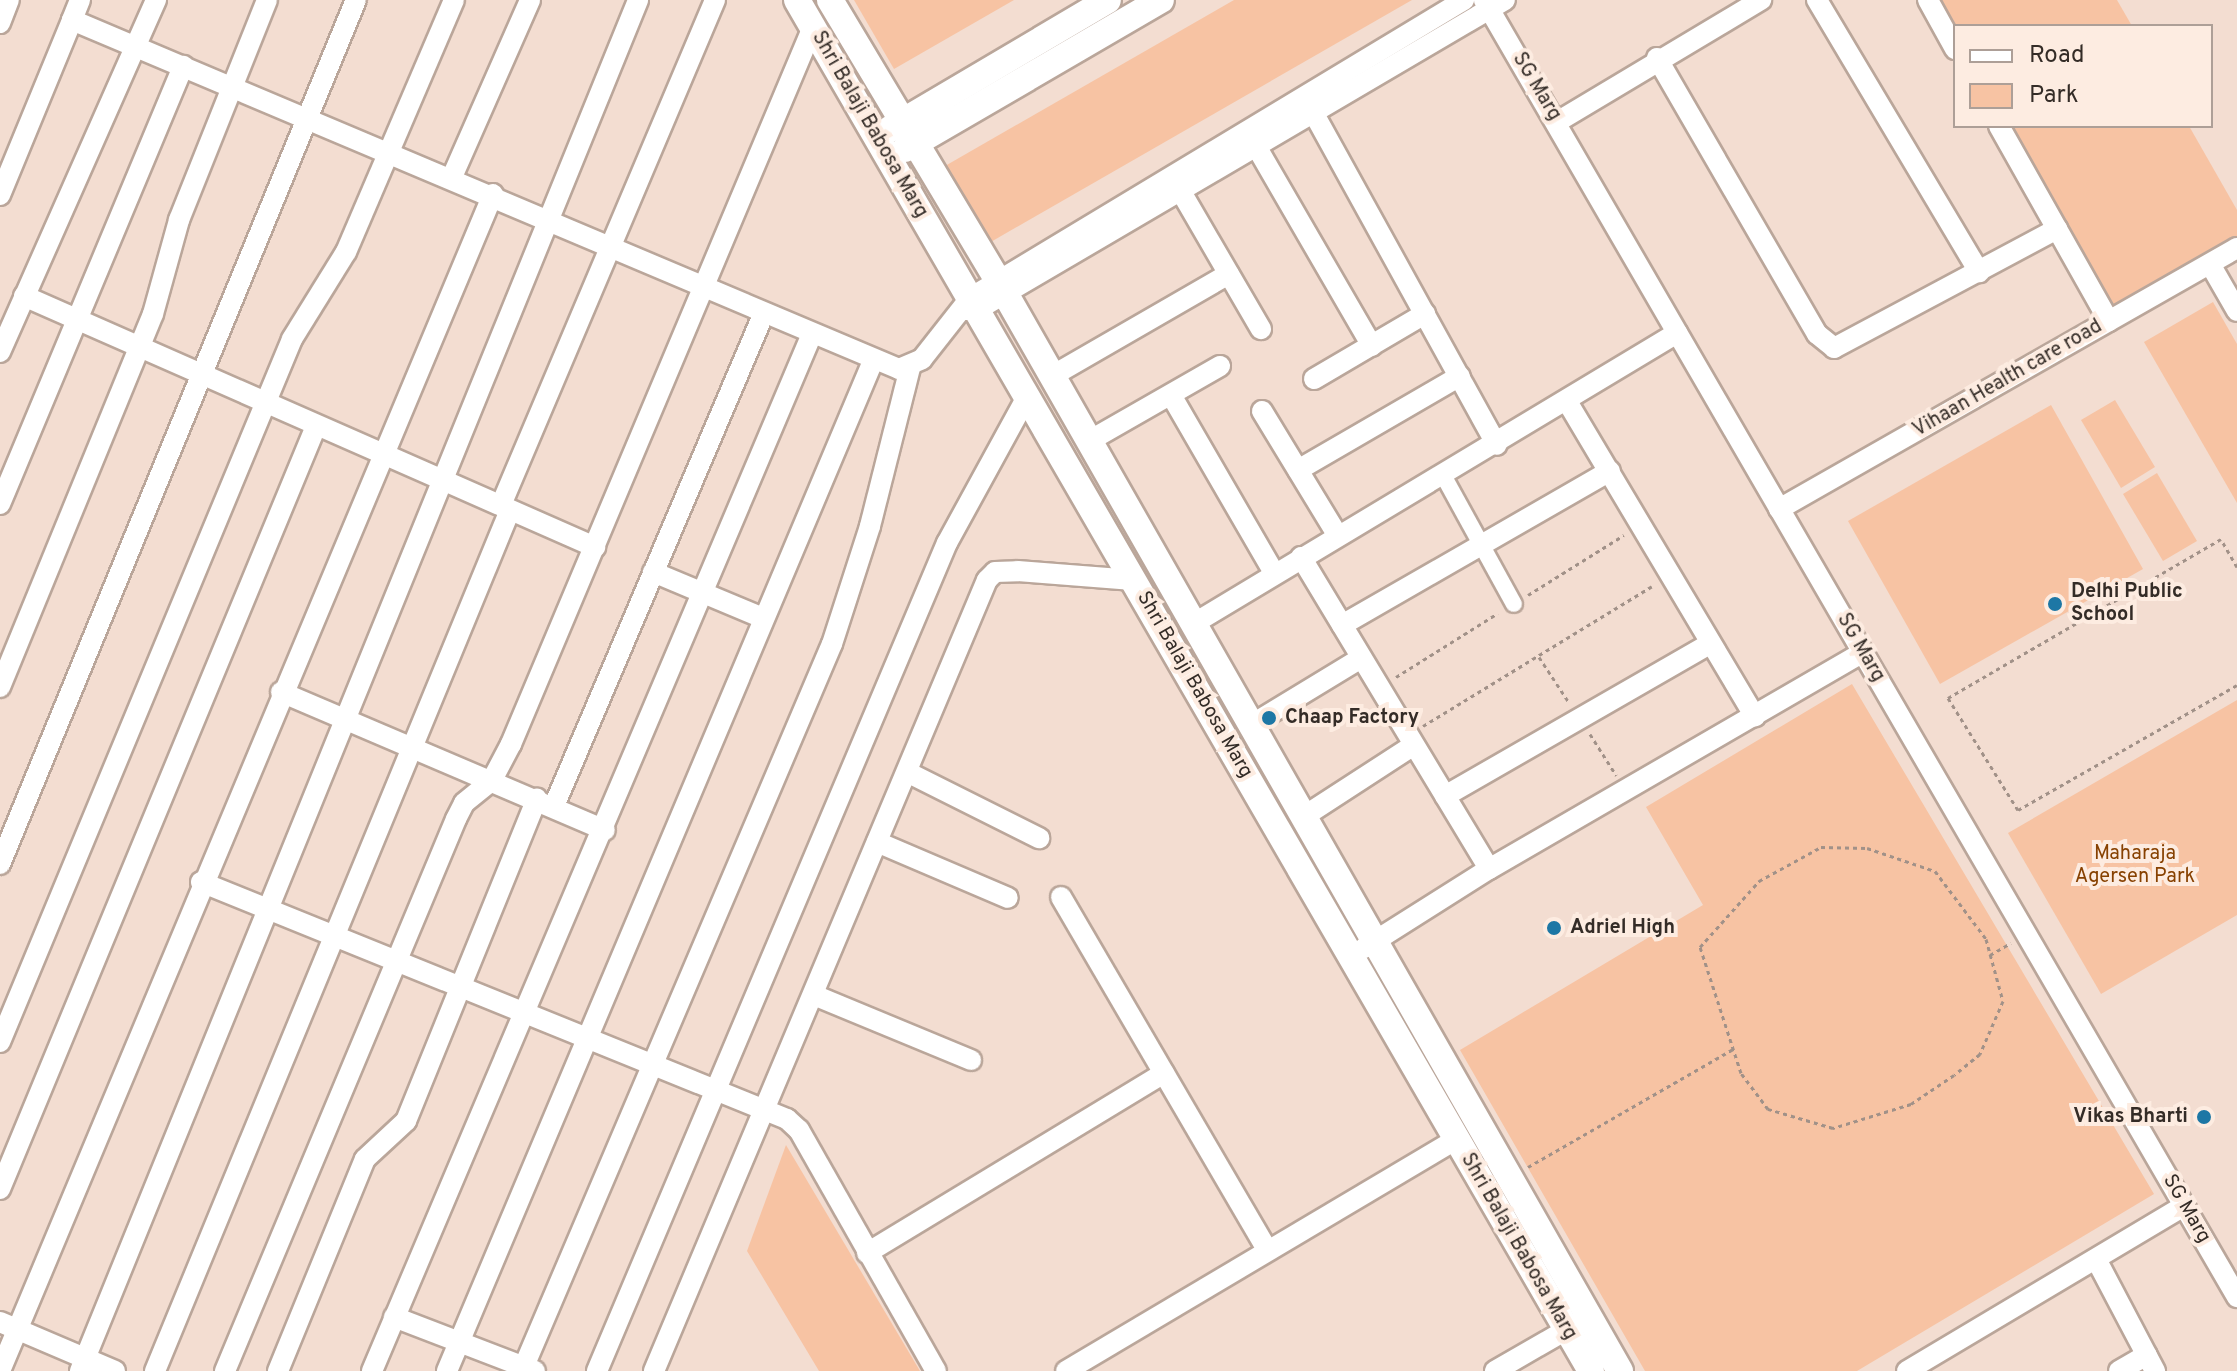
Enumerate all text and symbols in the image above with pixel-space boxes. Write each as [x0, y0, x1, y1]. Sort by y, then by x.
legend [1953, 24, 2213, 128]
street label: Shri Balaji Babosa Marg [806, 27, 932, 223]
text: Road [2029, 41, 2085, 71]
street label: SG Marg [1506, 49, 1566, 125]
text: Park [2029, 81, 2079, 111]
street label: Vihaan Health care road [1909, 315, 2107, 443]
place label: Delhi Public School [2071, 580, 2183, 627]
street label: Shri Balaji Babosa Marg [1131, 587, 1257, 783]
marker: Delhi Public School [2046, 595, 2064, 613]
street label: SG Marg [1831, 609, 1889, 687]
place label: Chaap Factory [1285, 706, 1419, 730]
marker: Chaap Factory [1260, 709, 1278, 727]
park label: Maharaja Agersen Park [2075, 843, 2195, 890]
place label: Adriel High [1570, 916, 1675, 940]
marker: Adriel High [1545, 919, 1563, 937]
place label: Vikas Bharti [2073, 1105, 2188, 1129]
marker: Vikas Bharti [2195, 1108, 2213, 1126]
street label: Shri Balaji Babosa Marg [1455, 1149, 1581, 1345]
street label: SG Marg [2157, 1170, 2215, 1248]

